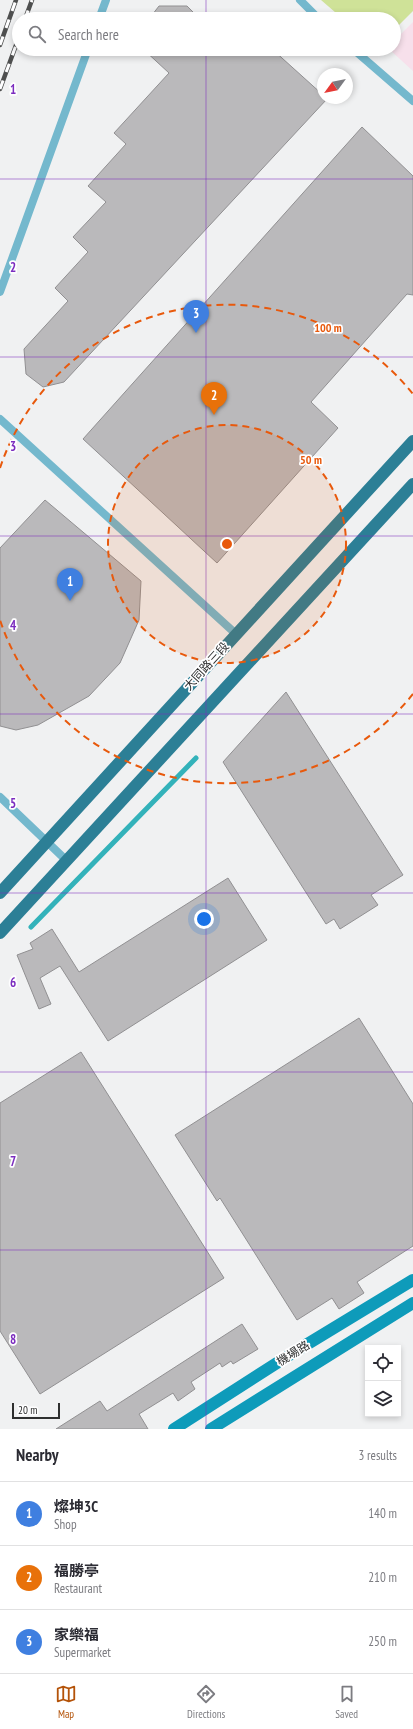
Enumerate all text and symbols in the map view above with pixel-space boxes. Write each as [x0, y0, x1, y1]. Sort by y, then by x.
search box [12, 12, 401, 56]
icon: search [26, 23, 48, 45]
text: Search here [58, 25, 119, 44]
north arrow [317, 68, 353, 104]
text: 1 [10, 81, 16, 98]
text: 2 [10, 259, 16, 276]
pin: 3 [183, 300, 209, 333]
text: 100 m [314, 320, 342, 335]
pin: 2 [201, 382, 227, 415]
text: 3 [10, 438, 16, 455]
text: 50 m [300, 452, 322, 467]
centre of rings [220, 537, 234, 551]
pin: 1 [57, 568, 83, 601]
text: 4 [10, 617, 17, 634]
street label: 大同路三段 [180, 639, 232, 693]
text: 5 [10, 795, 16, 812]
your location [194, 909, 214, 929]
text: 6 [10, 974, 16, 991]
text: 7 [10, 1153, 16, 1170]
text: 8 [10, 1331, 16, 1348]
street label: 機場路 [274, 1337, 312, 1369]
map controls [365, 1345, 401, 1417]
button: locate [365, 1345, 401, 1381]
button: layers [365, 1381, 401, 1417]
scale bar [12, 1401, 60, 1420]
text: 20 m [18, 1403, 37, 1417]
text: Nearby [16, 1444, 59, 1466]
text: 3 results [358, 1447, 397, 1464]
text: 燦坤3C [54, 1497, 98, 1516]
text: 1 [26, 1505, 32, 1522]
text: 140 m [368, 1505, 397, 1522]
text: Shop [54, 1516, 77, 1533]
text: 福勝亭 [54, 1561, 99, 1580]
text: 2 [26, 1569, 32, 1586]
text: 210 m [368, 1569, 397, 1586]
text: Restaurant [54, 1580, 102, 1597]
text: 家樂福 [54, 1625, 99, 1644]
text: 3 [26, 1633, 32, 1650]
text: 250 m [368, 1633, 397, 1650]
text: Supermarket [54, 1644, 111, 1661]
tab: Map [55, 1683, 77, 1721]
tab: Directions [187, 1683, 225, 1721]
tab: Saved [335, 1683, 358, 1721]

